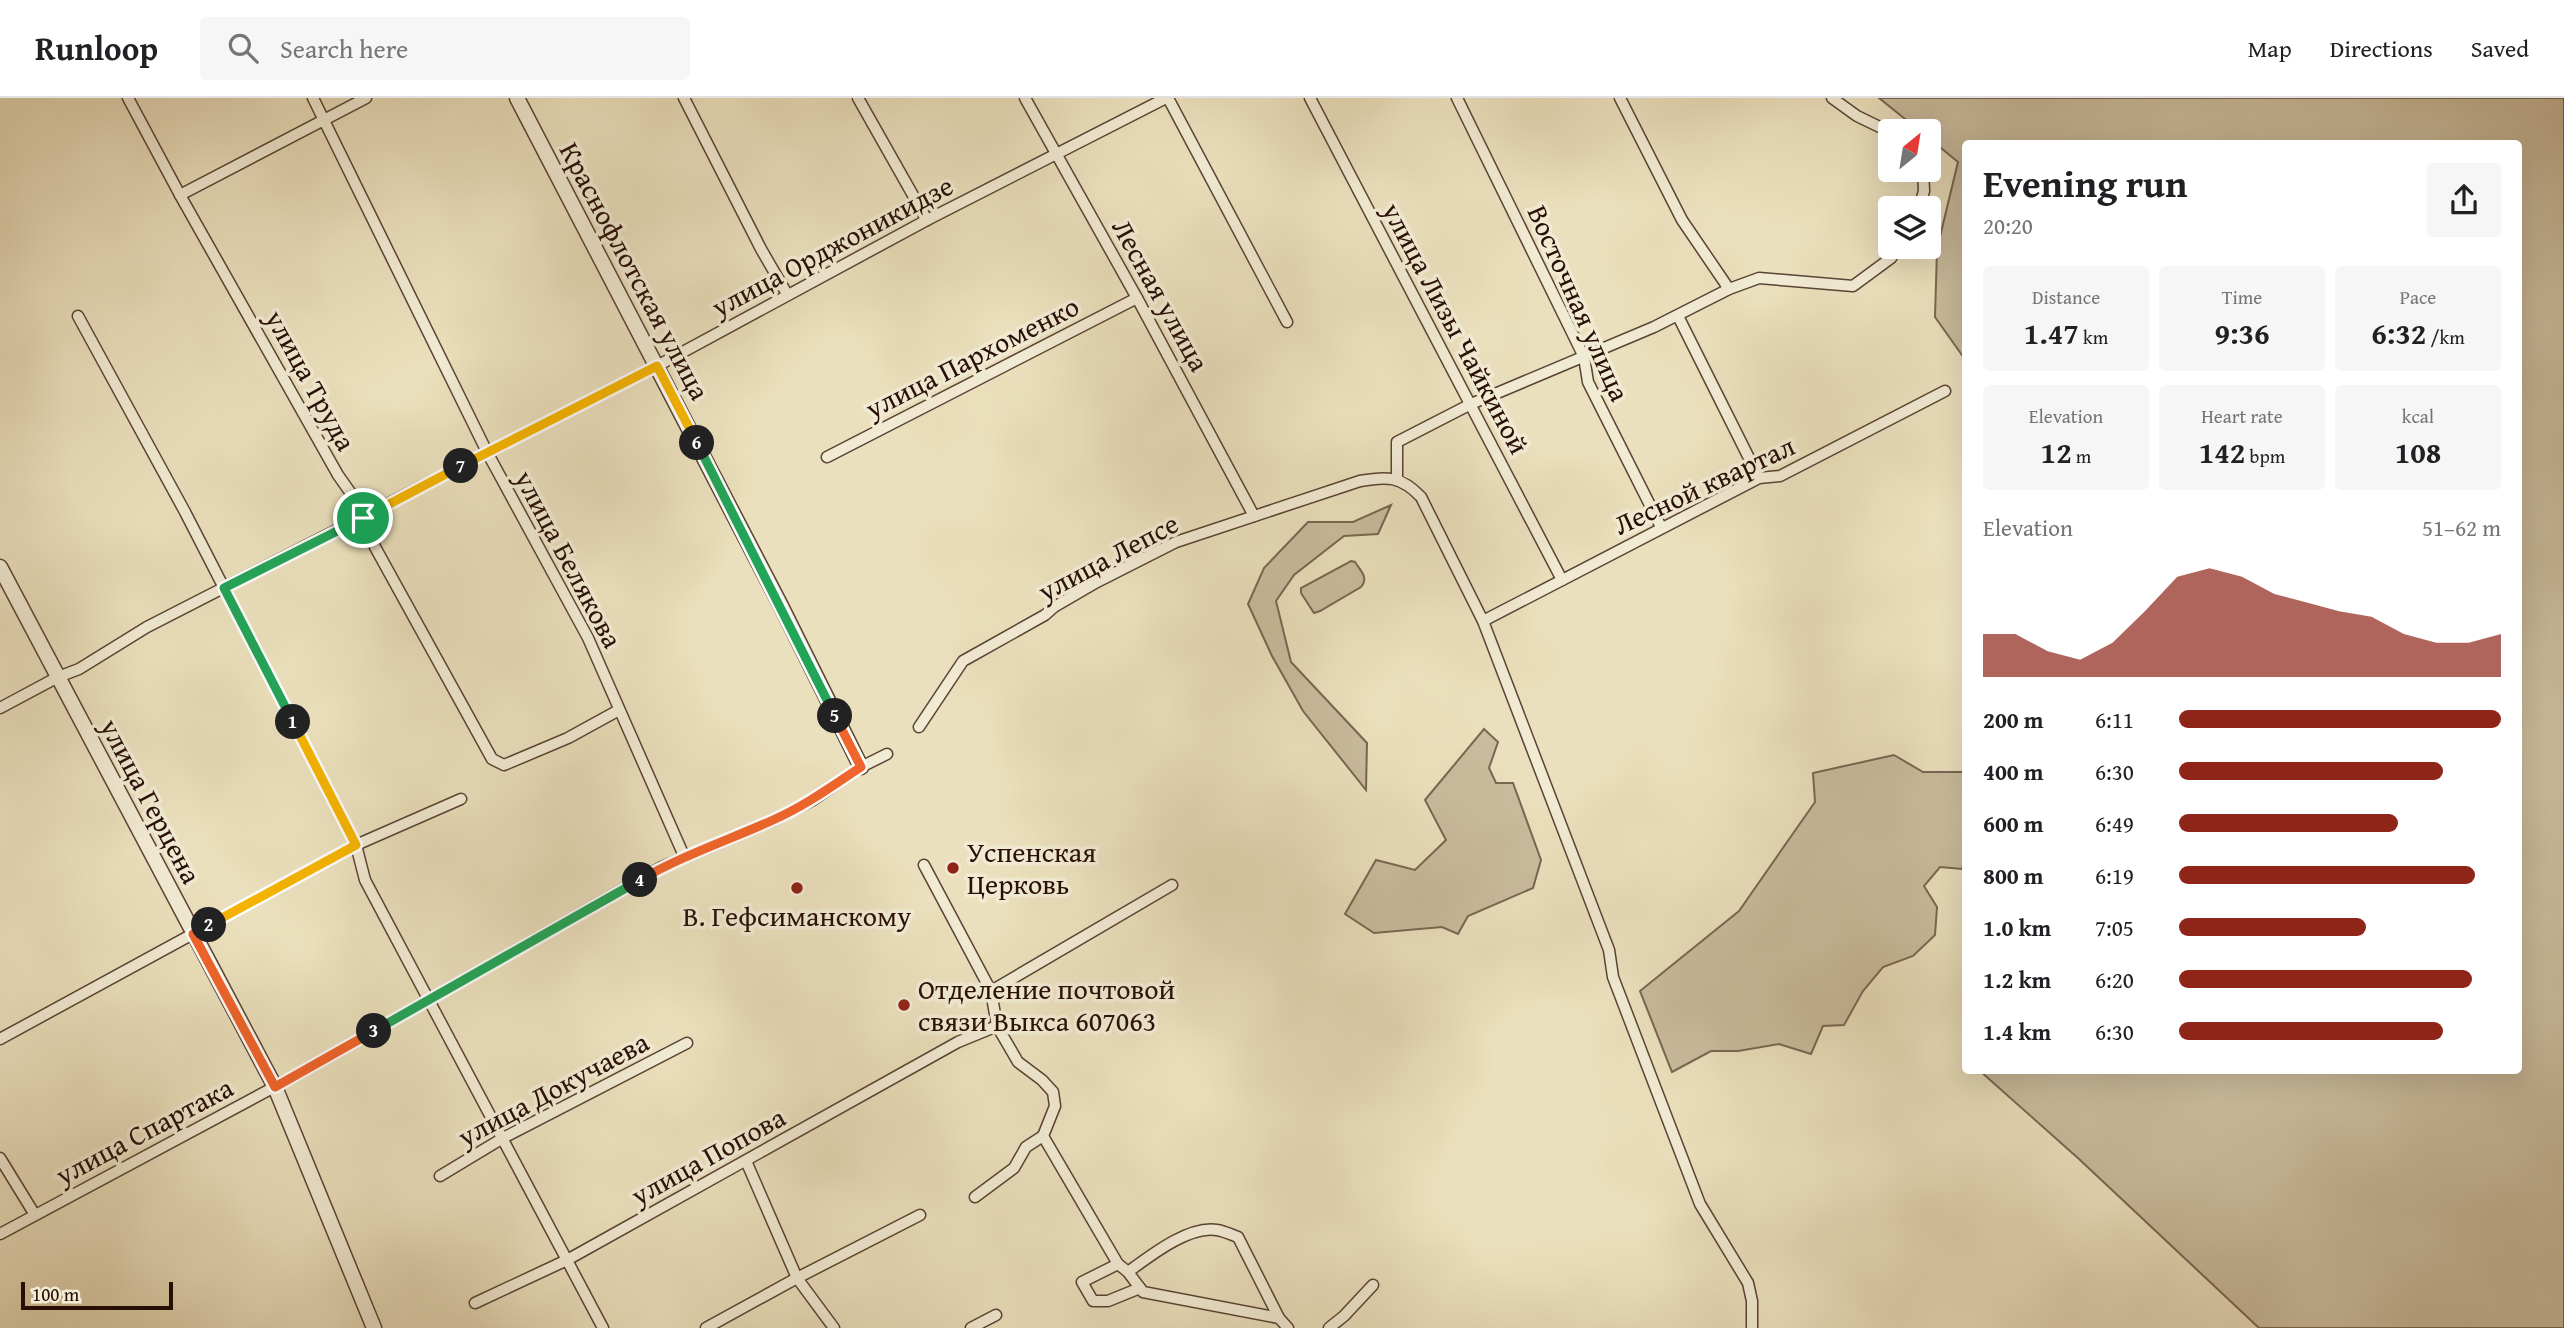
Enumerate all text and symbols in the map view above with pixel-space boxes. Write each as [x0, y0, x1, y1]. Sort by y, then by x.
search box [200, 17, 690, 80]
text: Runloop [35, 24, 158, 72]
icon: search [224, 29, 262, 67]
text: Search here [280, 29, 408, 68]
text: Map [2248, 31, 2292, 66]
text: Directions [2330, 31, 2433, 66]
text: Saved [2471, 31, 2529, 66]
north arrow [1878, 119, 1941, 182]
map controls [1878, 119, 1941, 259]
street label: Краснофлотская улица [550, 134, 721, 408]
text: Evening run [1983, 155, 2187, 211]
button: share [2427, 163, 2501, 237]
street label: улица Орджоникидзе [703, 164, 960, 327]
street label: улица Лизы Чайкиной [1372, 194, 1540, 461]
button: layers [1878, 196, 1941, 259]
street label: Восточная улица [1518, 198, 1641, 408]
text: 20:20 [1983, 209, 2033, 242]
street label: Лесная улица [1103, 211, 1221, 379]
text: Distance [2032, 283, 2100, 311]
text: Time [2222, 283, 2262, 311]
text: Pace [2400, 283, 2436, 311]
street label: улица Пархоменко [857, 285, 1086, 429]
street label: улица Труда [255, 301, 367, 458]
text: 1.47 [2024, 311, 2079, 355]
text: 9:36 [2214, 311, 2270, 355]
text: 6:32 [2371, 311, 2426, 355]
text: km [2079, 323, 2108, 351]
text: /km [2426, 323, 2465, 351]
text: Elevation [2029, 402, 2103, 430]
text: Heart rate [2201, 402, 2283, 430]
text: kcal [2402, 402, 2434, 430]
street label: Лесной квартал [1606, 425, 1801, 544]
pin: 6 [680, 426, 714, 460]
text: 6 [692, 428, 701, 456]
text: 12 [2041, 430, 2072, 474]
text: 142 [2199, 430, 2245, 474]
text: 108 [2395, 430, 2441, 474]
text: m [2072, 442, 2091, 470]
text: bpm [2245, 442, 2285, 470]
pin: 7 [444, 448, 478, 484]
text: 7 [456, 451, 465, 479]
street label: улица Белякова [505, 462, 634, 656]
pin [333, 488, 393, 548]
icon: arrive [344, 499, 382, 537]
street label: улица Лепсе [1029, 502, 1185, 611]
text: Elevation [1983, 511, 2073, 544]
text: 51–62 m [2422, 511, 2501, 544]
pin: 5 [818, 698, 852, 734]
text: 5 [830, 701, 839, 729]
text: 200 m [1983, 703, 2044, 736]
text: 6:11 [2095, 703, 2134, 736]
pin: 1 [276, 704, 310, 740]
text: 1 [288, 707, 297, 735]
street label: улица Герцена [90, 710, 213, 891]
text: 400 m [1983, 755, 2044, 788]
text: 6:30 [2095, 755, 2134, 788]
text: 600 m [1983, 807, 2044, 840]
text: 6:49 [2095, 807, 2134, 840]
place label: Успенская Церковь [967, 831, 1096, 904]
text: 800 m [1983, 859, 2044, 892]
text: 6:19 [2095, 859, 2134, 892]
marker: Успенская Церковь [945, 860, 961, 876]
pin: 4 [622, 862, 658, 898]
text: 4 [635, 865, 644, 893]
marker: В. Гефсиманскому [789, 880, 805, 896]
place label: В. Гефсиманскому [683, 895, 911, 936]
pin: 2 [192, 908, 227, 942]
text: 2 [204, 910, 213, 938]
text: 1.0 km [1983, 911, 2051, 944]
text: 7:05 [2095, 911, 2134, 944]
text: 1.2 km [1983, 963, 2051, 996]
text: 6:20 [2095, 963, 2134, 996]
place label: Отделение почтовой связи Выкса 607063 [918, 968, 1175, 1041]
marker: Отделение почтовой связи Выкса 607063 [896, 997, 912, 1013]
pin: 3 [356, 1014, 392, 1048]
text: 1.4 km [1983, 1015, 2051, 1048]
text: 6:30 [2095, 1015, 2134, 1048]
text: 3 [369, 1016, 378, 1044]
street label: улица Докучаева [449, 1021, 656, 1157]
street label: улица Спартака [47, 1066, 241, 1195]
street label: улица Попова [622, 1096, 793, 1215]
scale bar [21, 1279, 173, 1311]
text: 100 m [32, 1280, 79, 1308]

